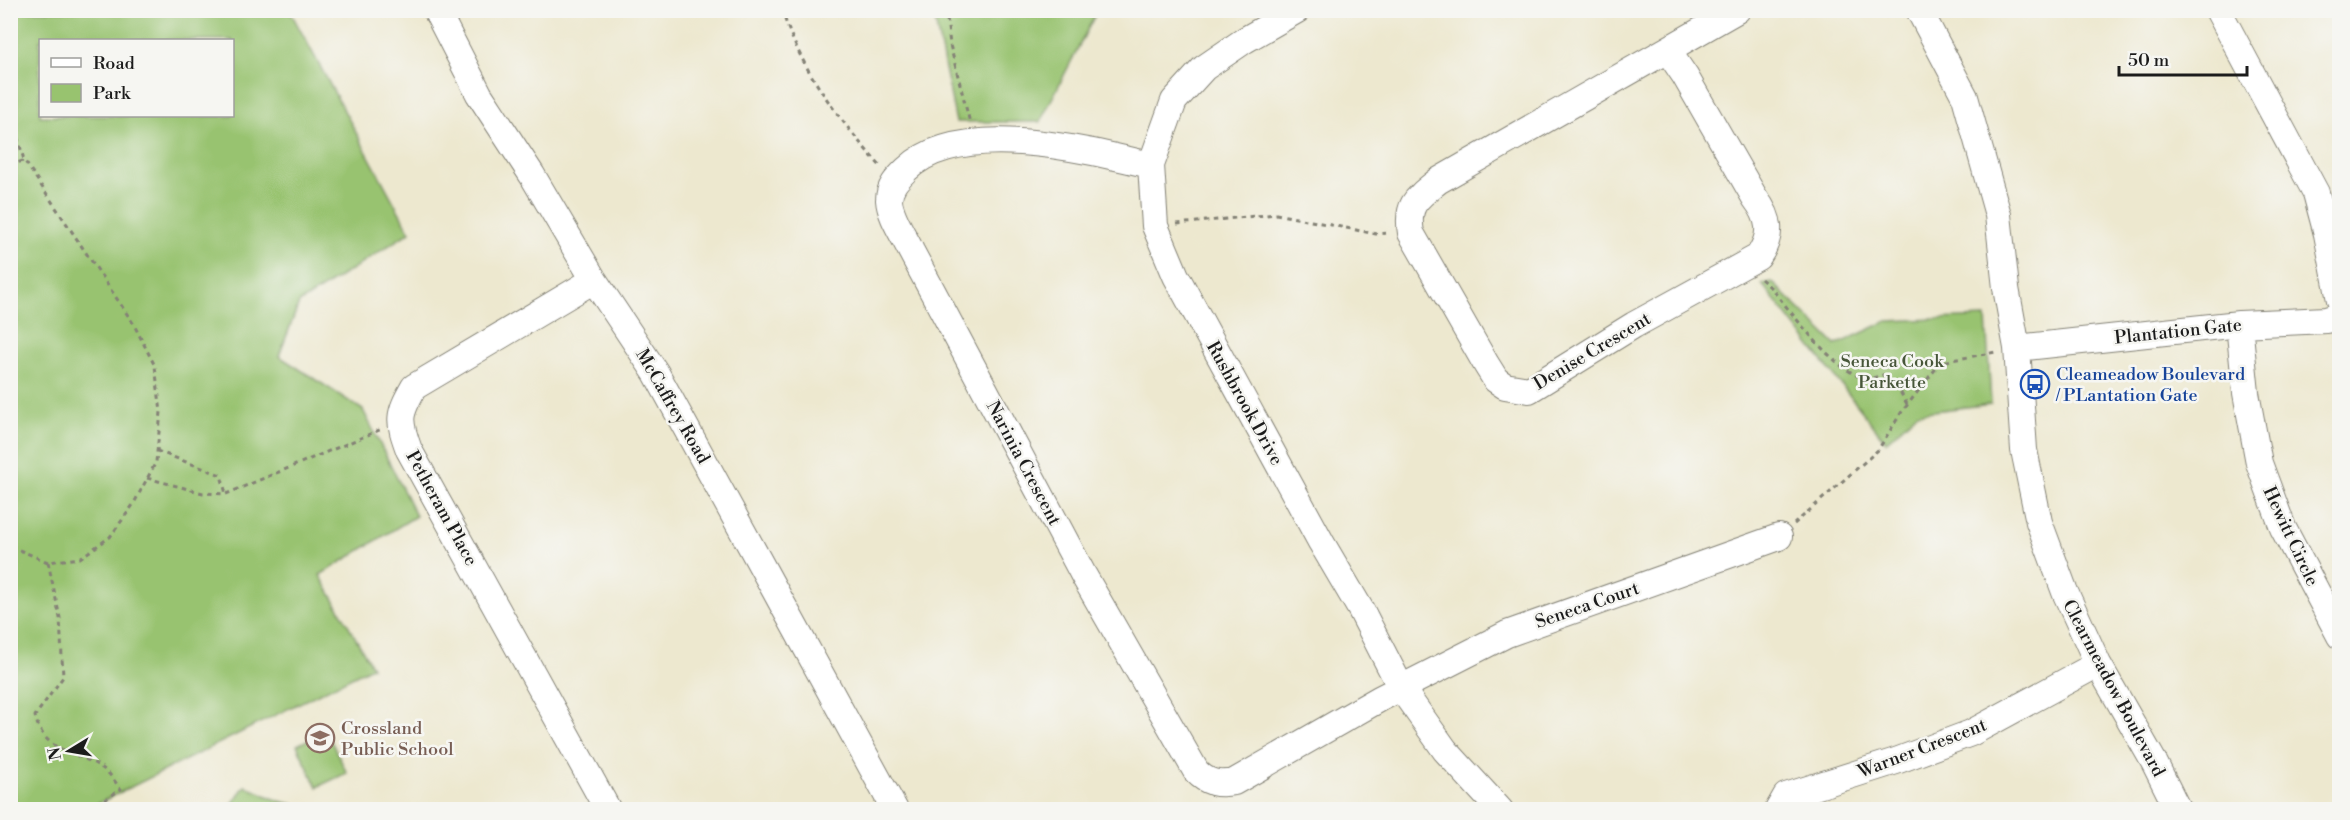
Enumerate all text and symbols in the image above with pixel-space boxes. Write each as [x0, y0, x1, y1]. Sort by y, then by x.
legend [39, 39, 234, 117]
scale bar [2119, 39, 2246, 77]
text: 50 m [2128, 49, 2170, 72]
text: Road [93, 52, 136, 75]
text: Park [93, 82, 132, 105]
street label: Denise Crescent [1529, 307, 1656, 395]
street label: Plantation Gate [2113, 313, 2243, 350]
street label: Rushbrook Drive [1201, 337, 1288, 469]
street label: McCaffrey Road [630, 345, 715, 469]
park label: Seneca Cook Parkette [1840, 350, 1945, 394]
place label: Cleameadow Boulevard / PLantation Gate [2055, 363, 2246, 407]
bus stop icon: Cleameadow Boulevard / PLantation Gate [2019, 368, 2051, 400]
street label: Narinia Crescent [981, 397, 1066, 530]
street label: Petheram Place [401, 447, 483, 570]
street label: Hewitt Circle [2257, 483, 2324, 590]
street label: Seneca Court [1532, 577, 1643, 634]
street label: Clearmeadow Boulevard [2057, 596, 2170, 781]
street label: Warner Crescent [1854, 713, 1990, 784]
place label: Crossland Public School [341, 717, 454, 761]
north arrow [39, 721, 99, 781]
school or university icon: Crossland Public School [304, 722, 336, 754]
text: N [44, 745, 66, 762]

